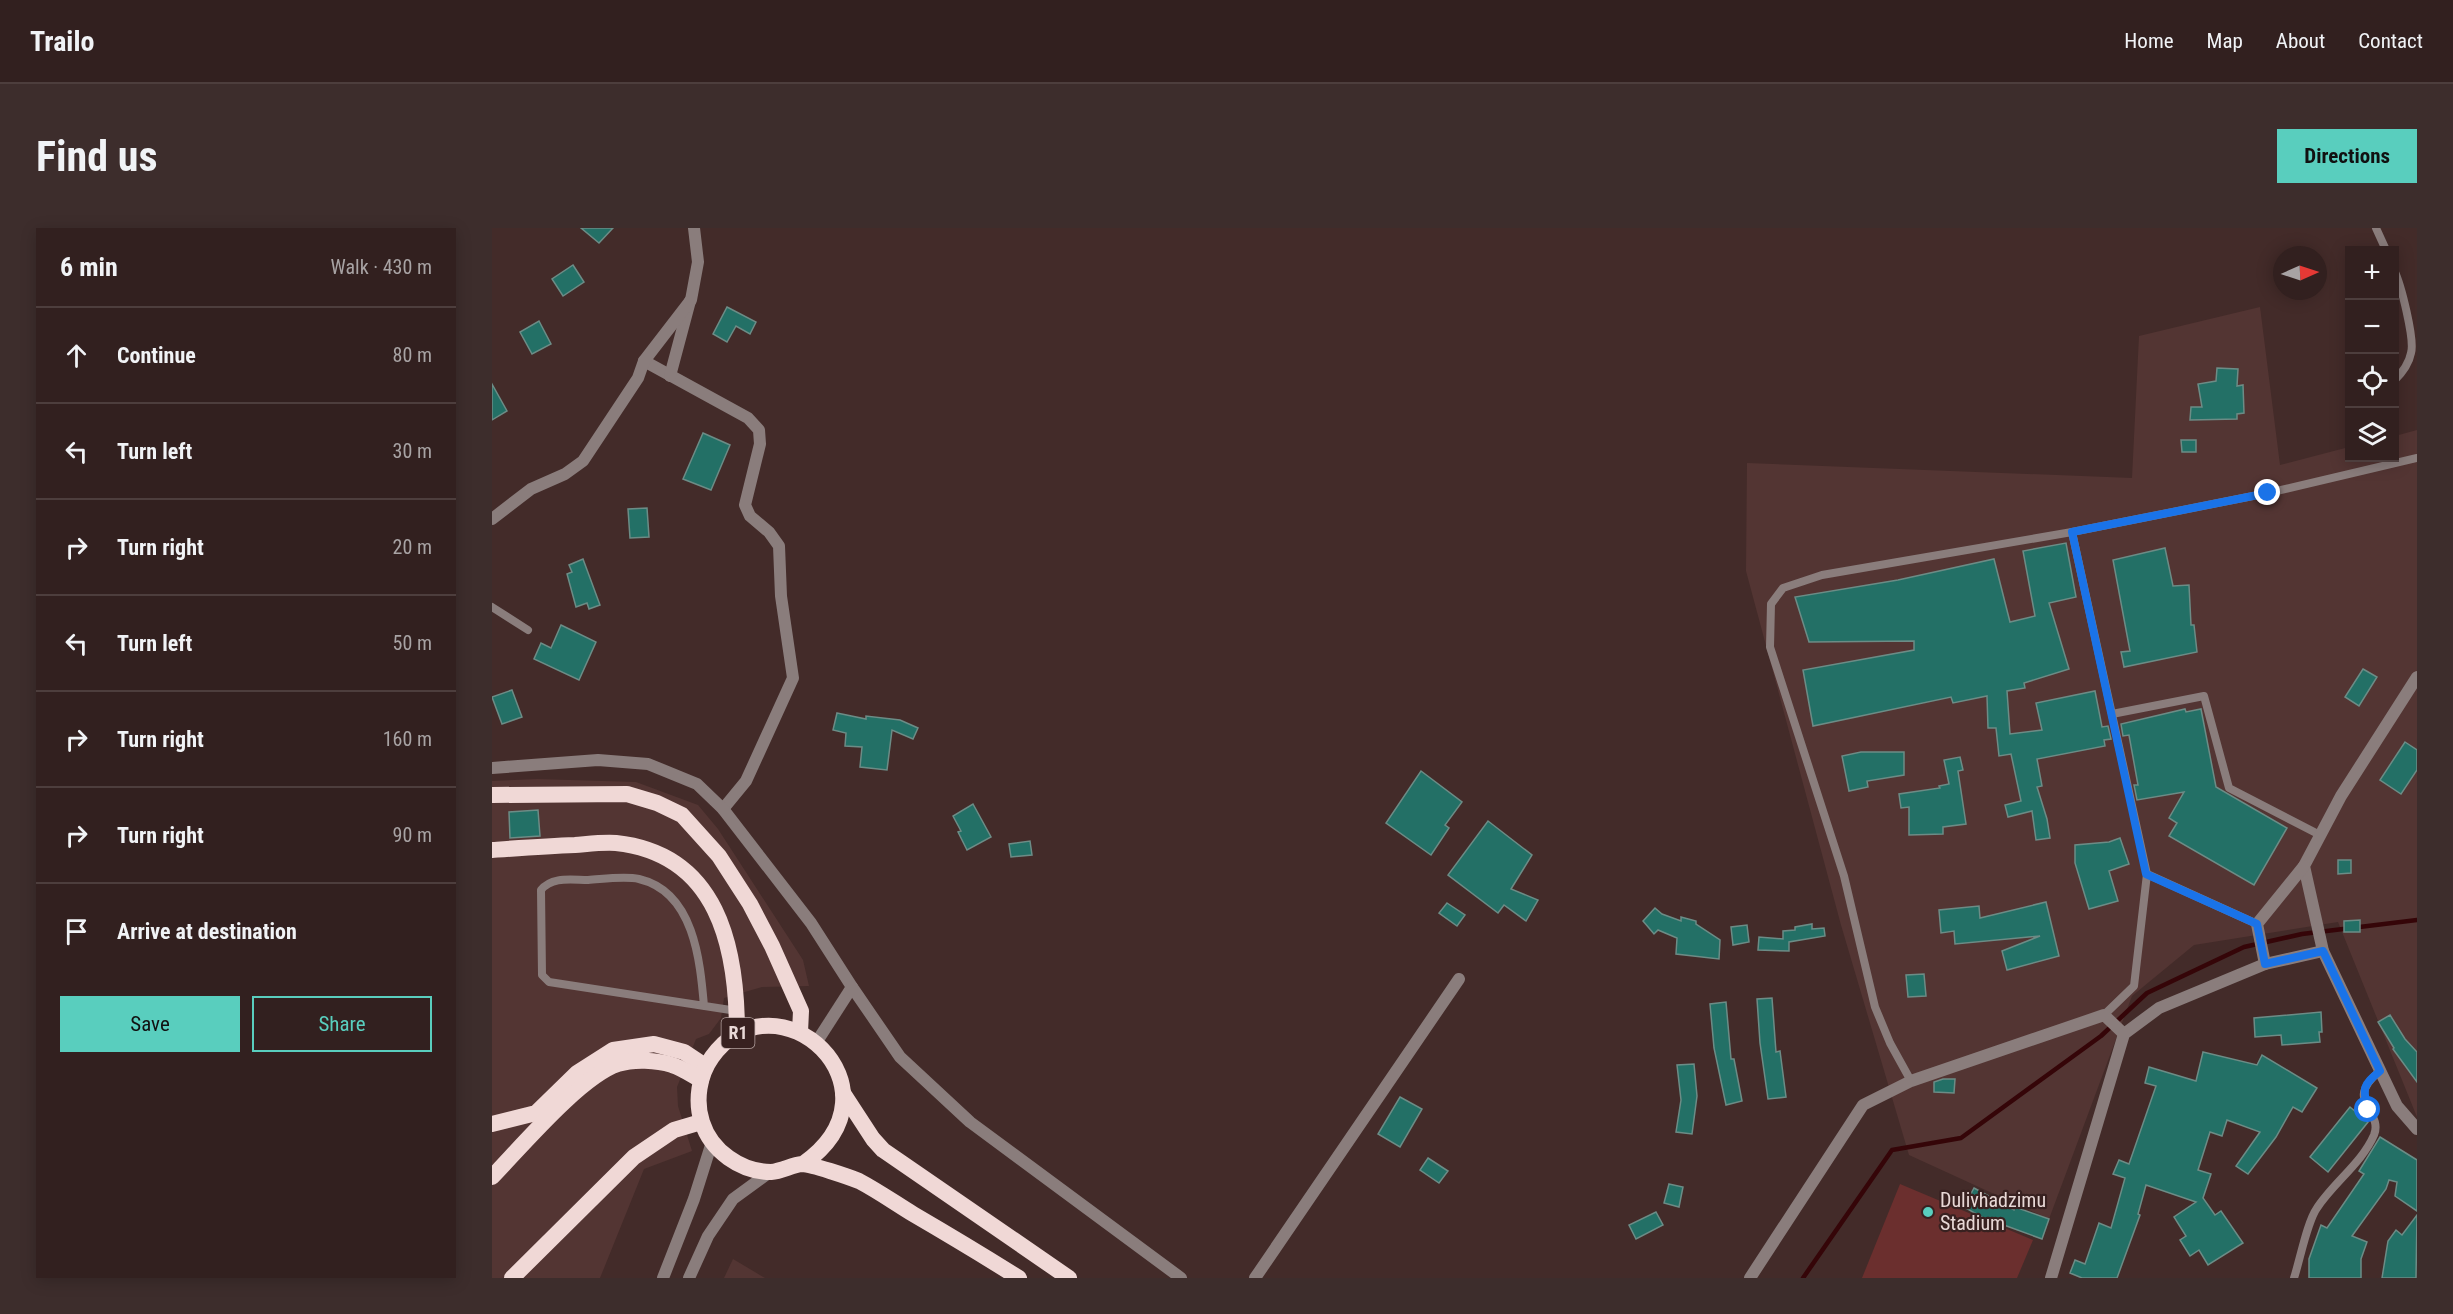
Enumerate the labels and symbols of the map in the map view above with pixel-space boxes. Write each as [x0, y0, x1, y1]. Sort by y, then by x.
north arrow [2273, 246, 2327, 300]
route end [2254, 479, 2280, 505]
road number: R1 [722, 1018, 754, 1048]
route start [2354, 1096, 2380, 1122]
place label: Dulivhadzimu Stadium [1940, 1188, 2046, 1235]
marker: Dulivhadzimu Stadium [1921, 1205, 1935, 1219]

